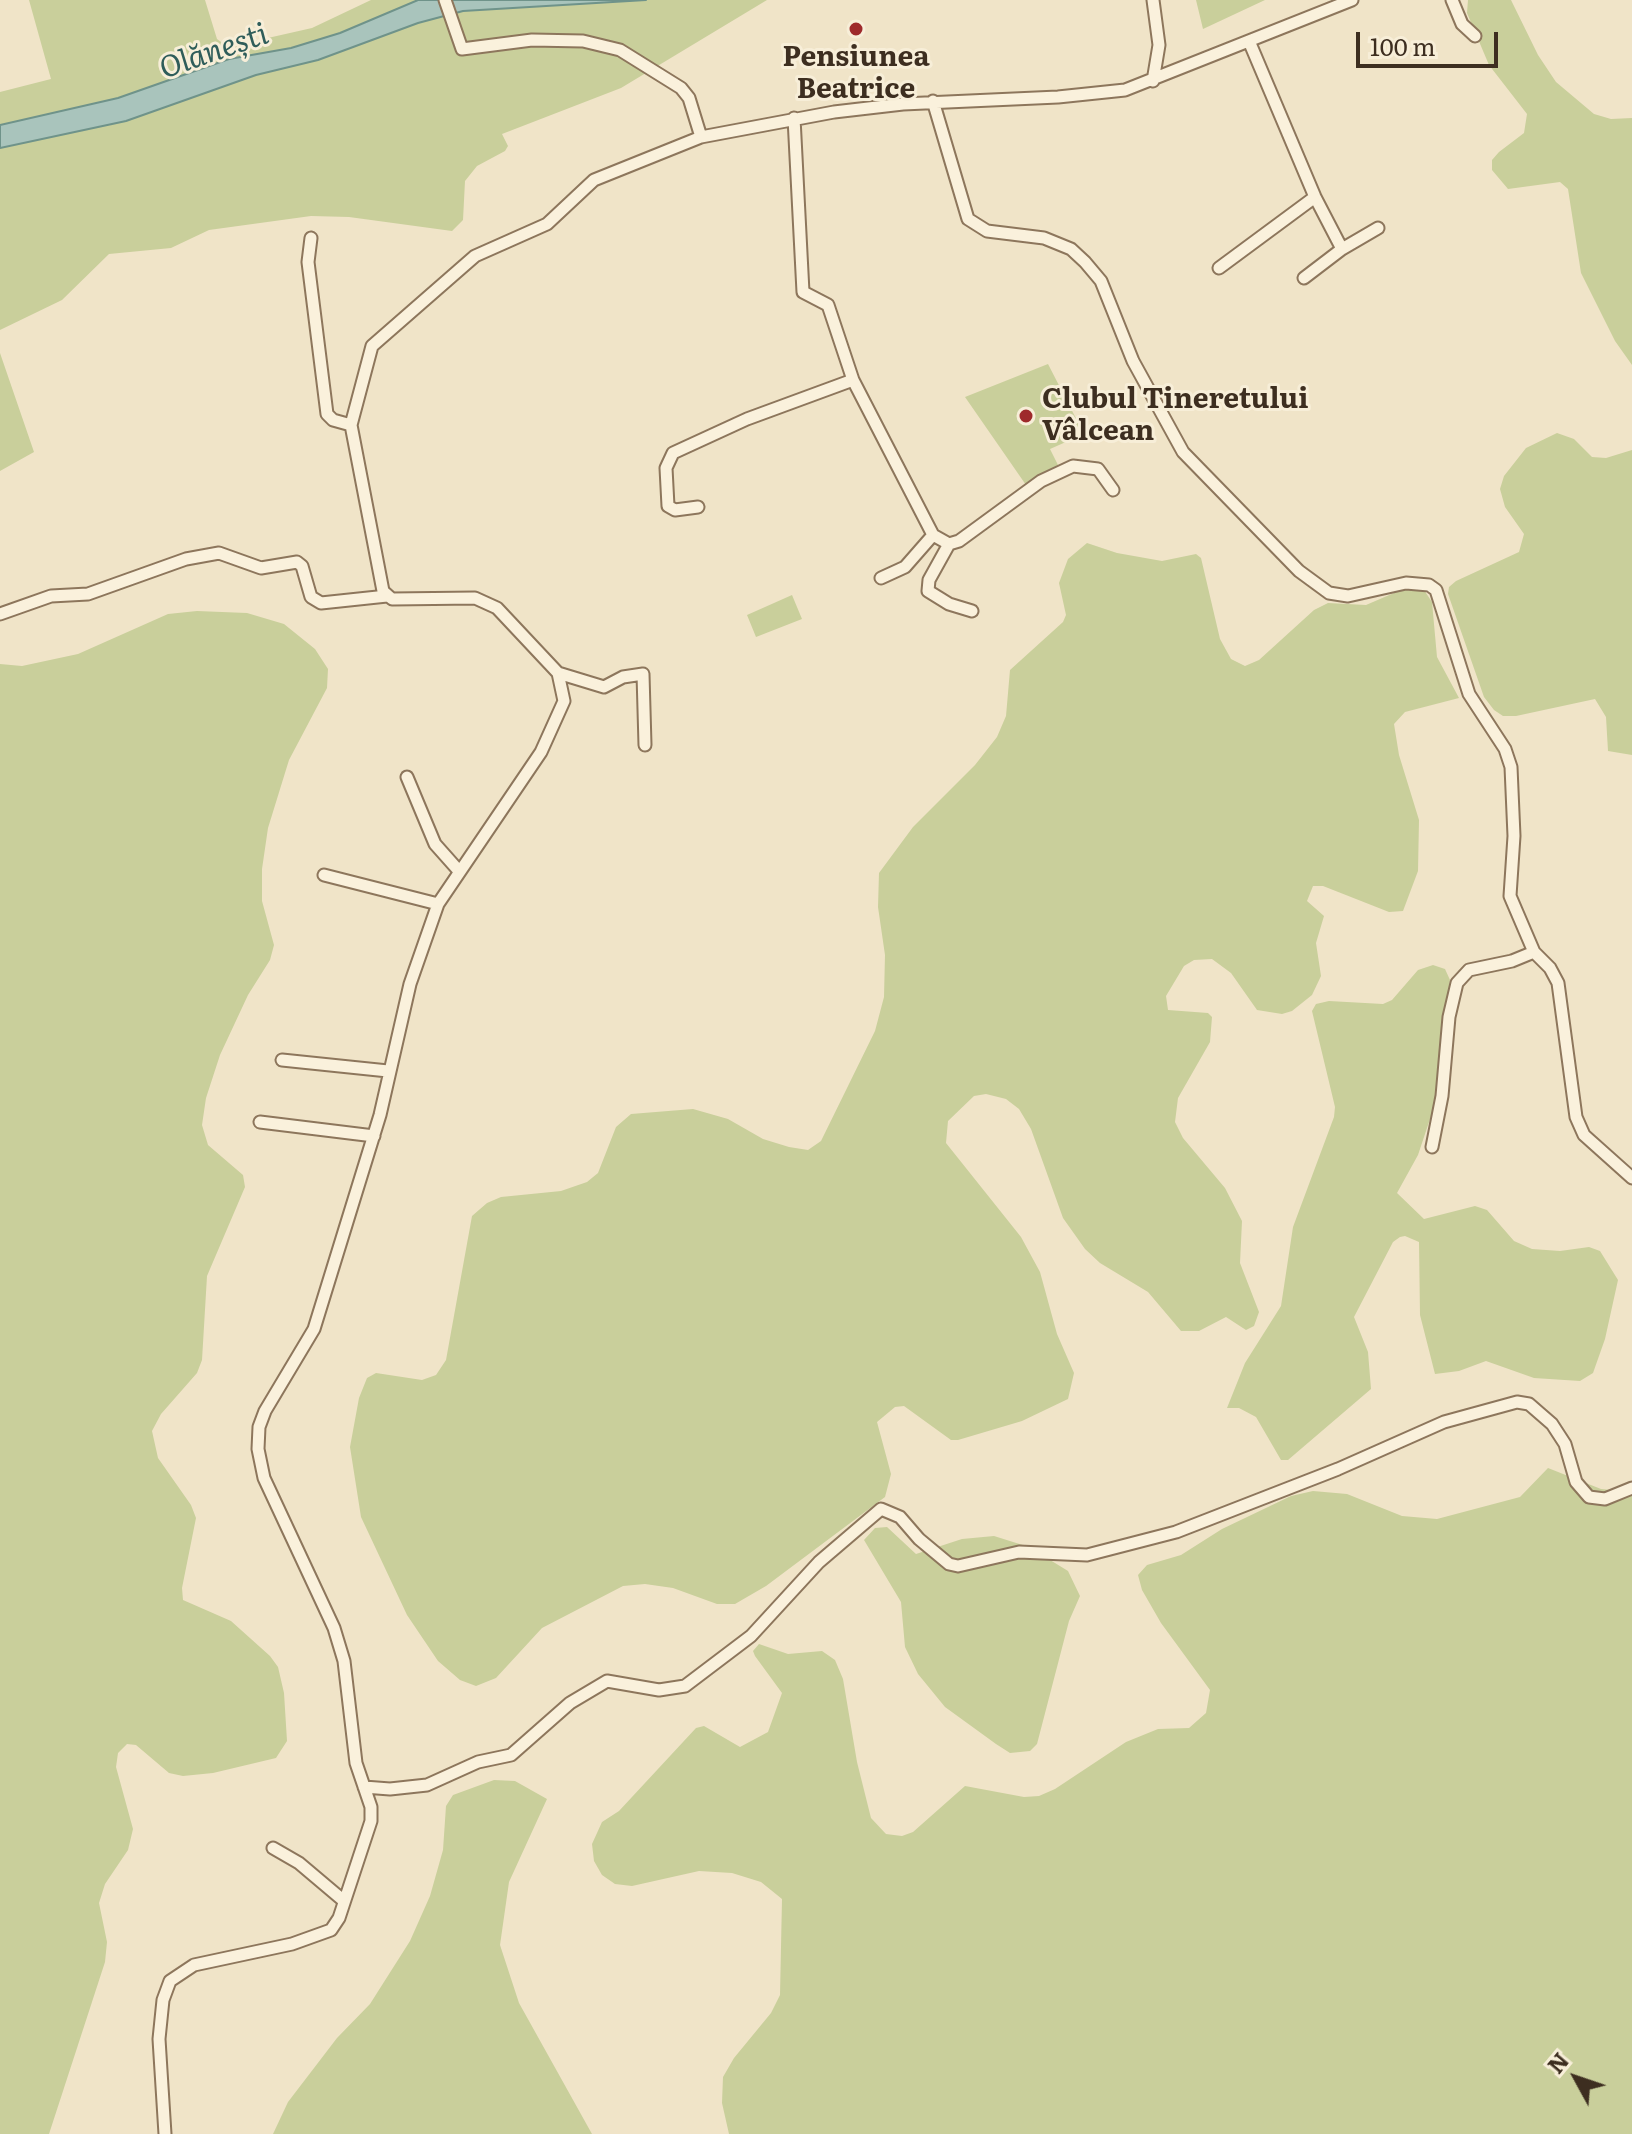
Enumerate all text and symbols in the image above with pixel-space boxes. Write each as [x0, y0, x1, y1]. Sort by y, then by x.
scale bar [1360, 16, 1502, 66]
water label: Olănești [155, 17, 273, 87]
marker: Pensiunea Beatrice [847, 20, 865, 38]
text: 100 m [1370, 28, 1436, 63]
place label: Pensiunea Beatrice [782, 41, 930, 107]
place label: Clubul Tineretului Vâlcean [1042, 383, 1308, 449]
marker: Clubul Tineretului Vâlcean [1017, 407, 1035, 425]
north arrow [1536, 2038, 1616, 2118]
text: N [1539, 2045, 1576, 2080]

